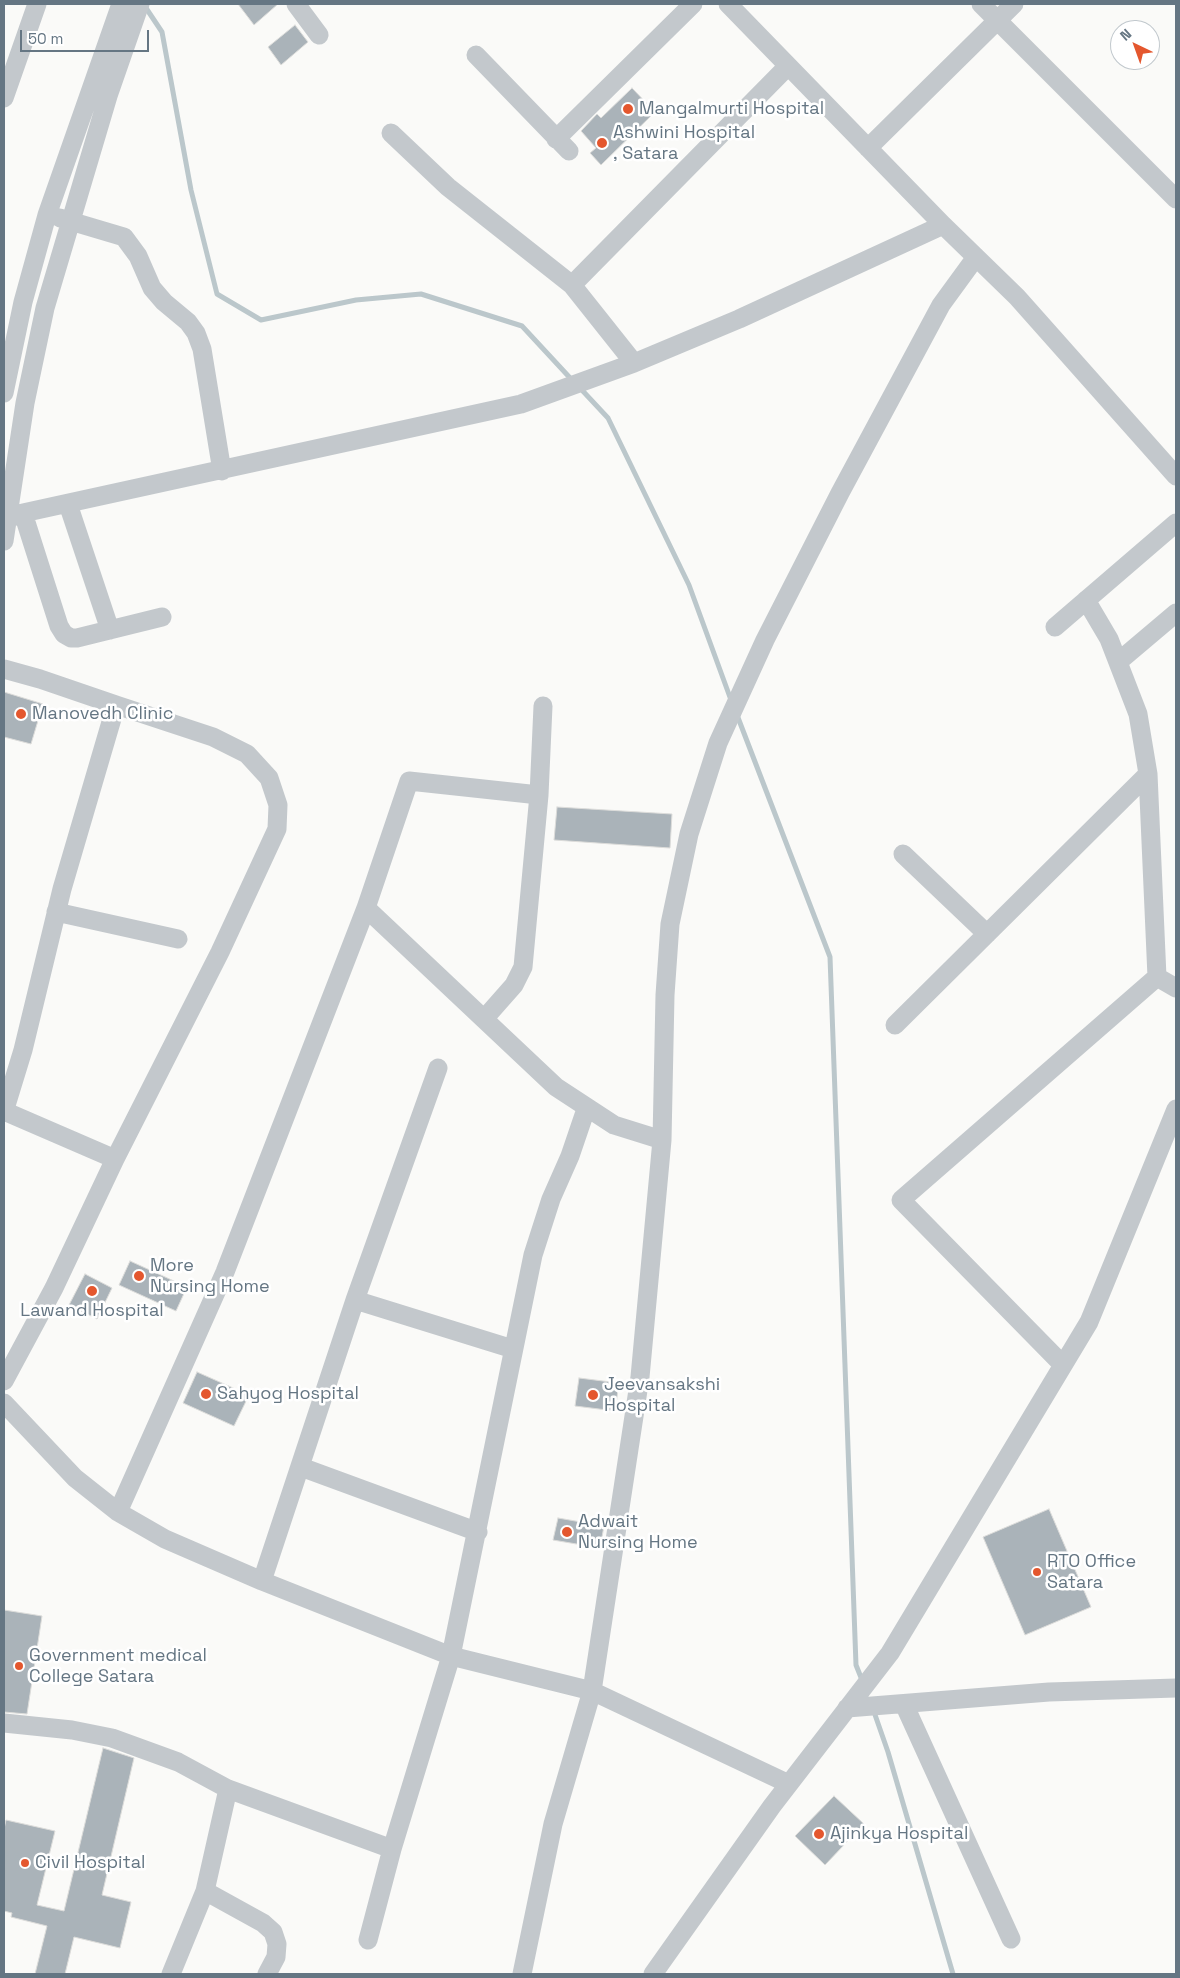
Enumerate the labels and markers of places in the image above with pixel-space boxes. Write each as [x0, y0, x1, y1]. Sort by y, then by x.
place label: Mangalmurti Hospital [639, 98, 824, 120]
marker: Mangalmurti Hospital [621, 102, 635, 116]
place label: Ashwini Hospital , Satara [613, 122, 755, 164]
marker: Ashwini Hospital , Satara [595, 136, 609, 150]
place label: Manovedh Clinic [32, 703, 174, 725]
marker: Manovedh Clinic [14, 707, 28, 721]
place label: More Nursing Home [150, 1255, 270, 1298]
marker: More Nursing Home [132, 1269, 146, 1283]
marker: Lawand Hospital [85, 1284, 99, 1298]
place label: Lawand Hospital [20, 1300, 164, 1322]
place label: Jeevansakshi Hospital [604, 1374, 720, 1416]
place label: Sahyog Hospital [217, 1383, 359, 1405]
marker: Sahyog Hospital [199, 1387, 213, 1401]
marker: Jeevansakshi Hospital [586, 1388, 600, 1402]
place label: Adwait Nursing Home [578, 1511, 698, 1554]
marker: Adwait Nursing Home [560, 1525, 574, 1539]
place label: RTO Office Satara [1047, 1551, 1136, 1594]
marker: RTO Office Satara [1031, 1566, 1043, 1578]
place label: Government medical College Satara [29, 1645, 207, 1688]
marker: Government medical College Satara [13, 1660, 25, 1672]
place label: Ajinkya Hospital [830, 1823, 968, 1845]
marker: Ajinkya Hospital [812, 1827, 826, 1841]
place label: Civil Hospital [35, 1852, 146, 1874]
marker: Civil Hospital [19, 1857, 31, 1869]

